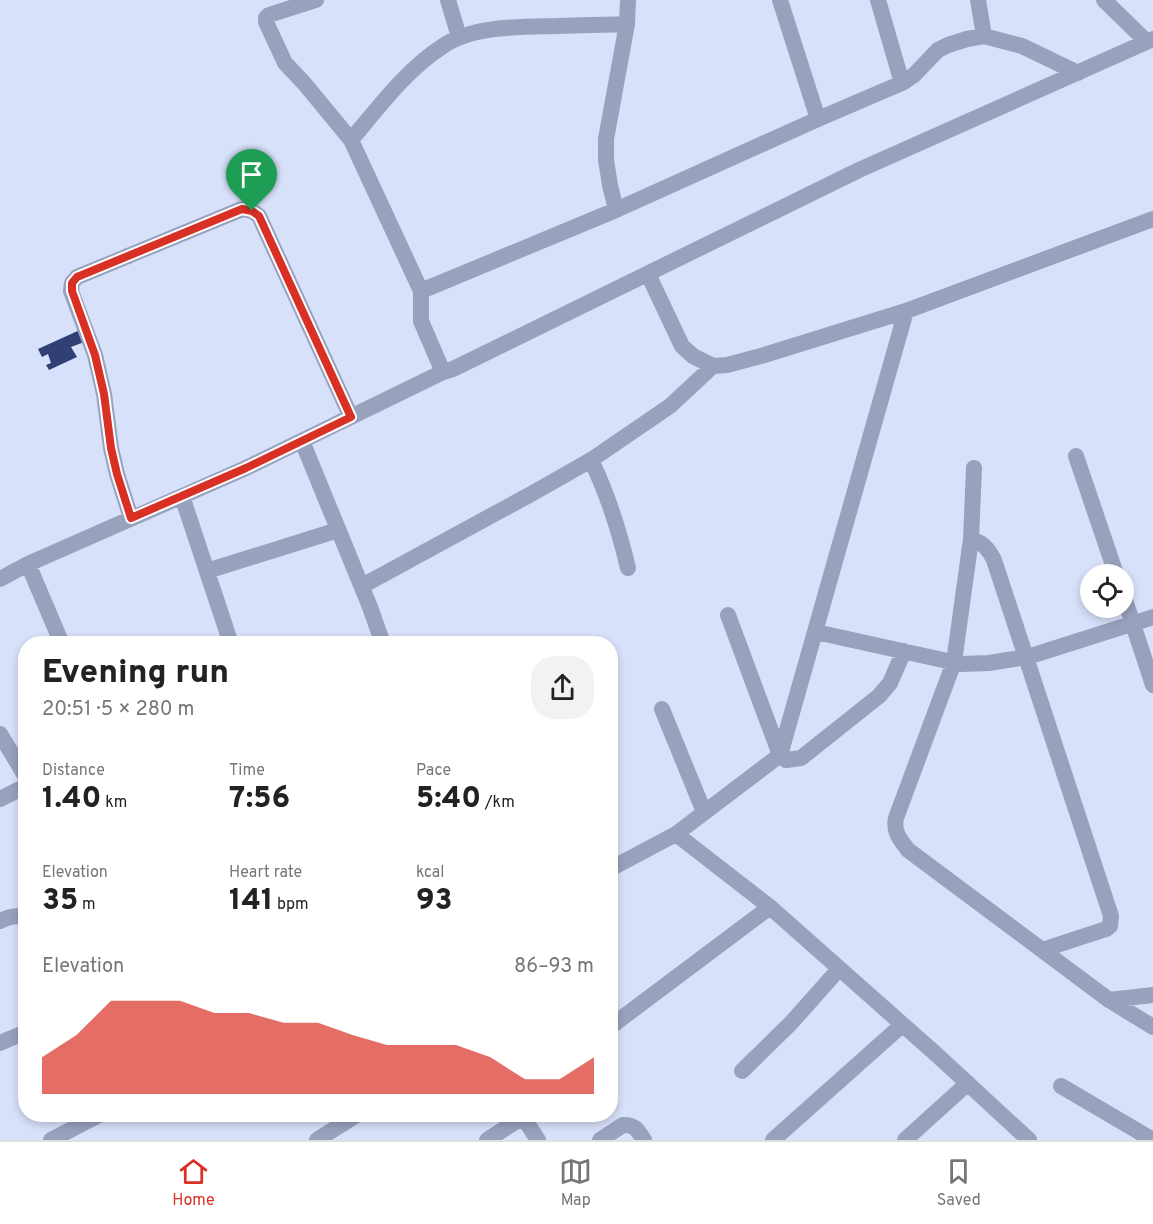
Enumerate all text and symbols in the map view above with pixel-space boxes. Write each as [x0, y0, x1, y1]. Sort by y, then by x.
pin [226, 149, 277, 211]
icon: arrive [235, 158, 268, 191]
map controls [1080, 564, 1134, 618]
button: locate [1080, 564, 1134, 618]
text: Evening run [42, 653, 229, 695]
button: share [531, 656, 594, 719]
text: 20:51 · 5 × 280 m [42, 697, 194, 723]
text: Distance [42, 761, 105, 781]
text: Time [229, 761, 265, 781]
text: Pace [416, 761, 451, 781]
text: 1.40 [42, 781, 101, 818]
text: 7:56 [229, 781, 290, 818]
text: 5:40 [416, 781, 481, 818]
text: km [101, 793, 127, 813]
text: /km [481, 793, 515, 813]
text: Elevation [42, 863, 108, 883]
text: Heart rate [229, 863, 302, 883]
text: kcal [416, 863, 444, 883]
text: 35 [42, 883, 78, 920]
text: 141 [229, 883, 273, 920]
text: 93 [416, 883, 453, 920]
text: m [78, 895, 96, 915]
text: bpm [273, 895, 308, 915]
text: Elevation [42, 954, 124, 980]
text: 86–93 m [514, 954, 594, 980]
tab: Home [172, 1155, 215, 1211]
tab: Map [559, 1155, 592, 1211]
tab: Saved [937, 1155, 981, 1211]

